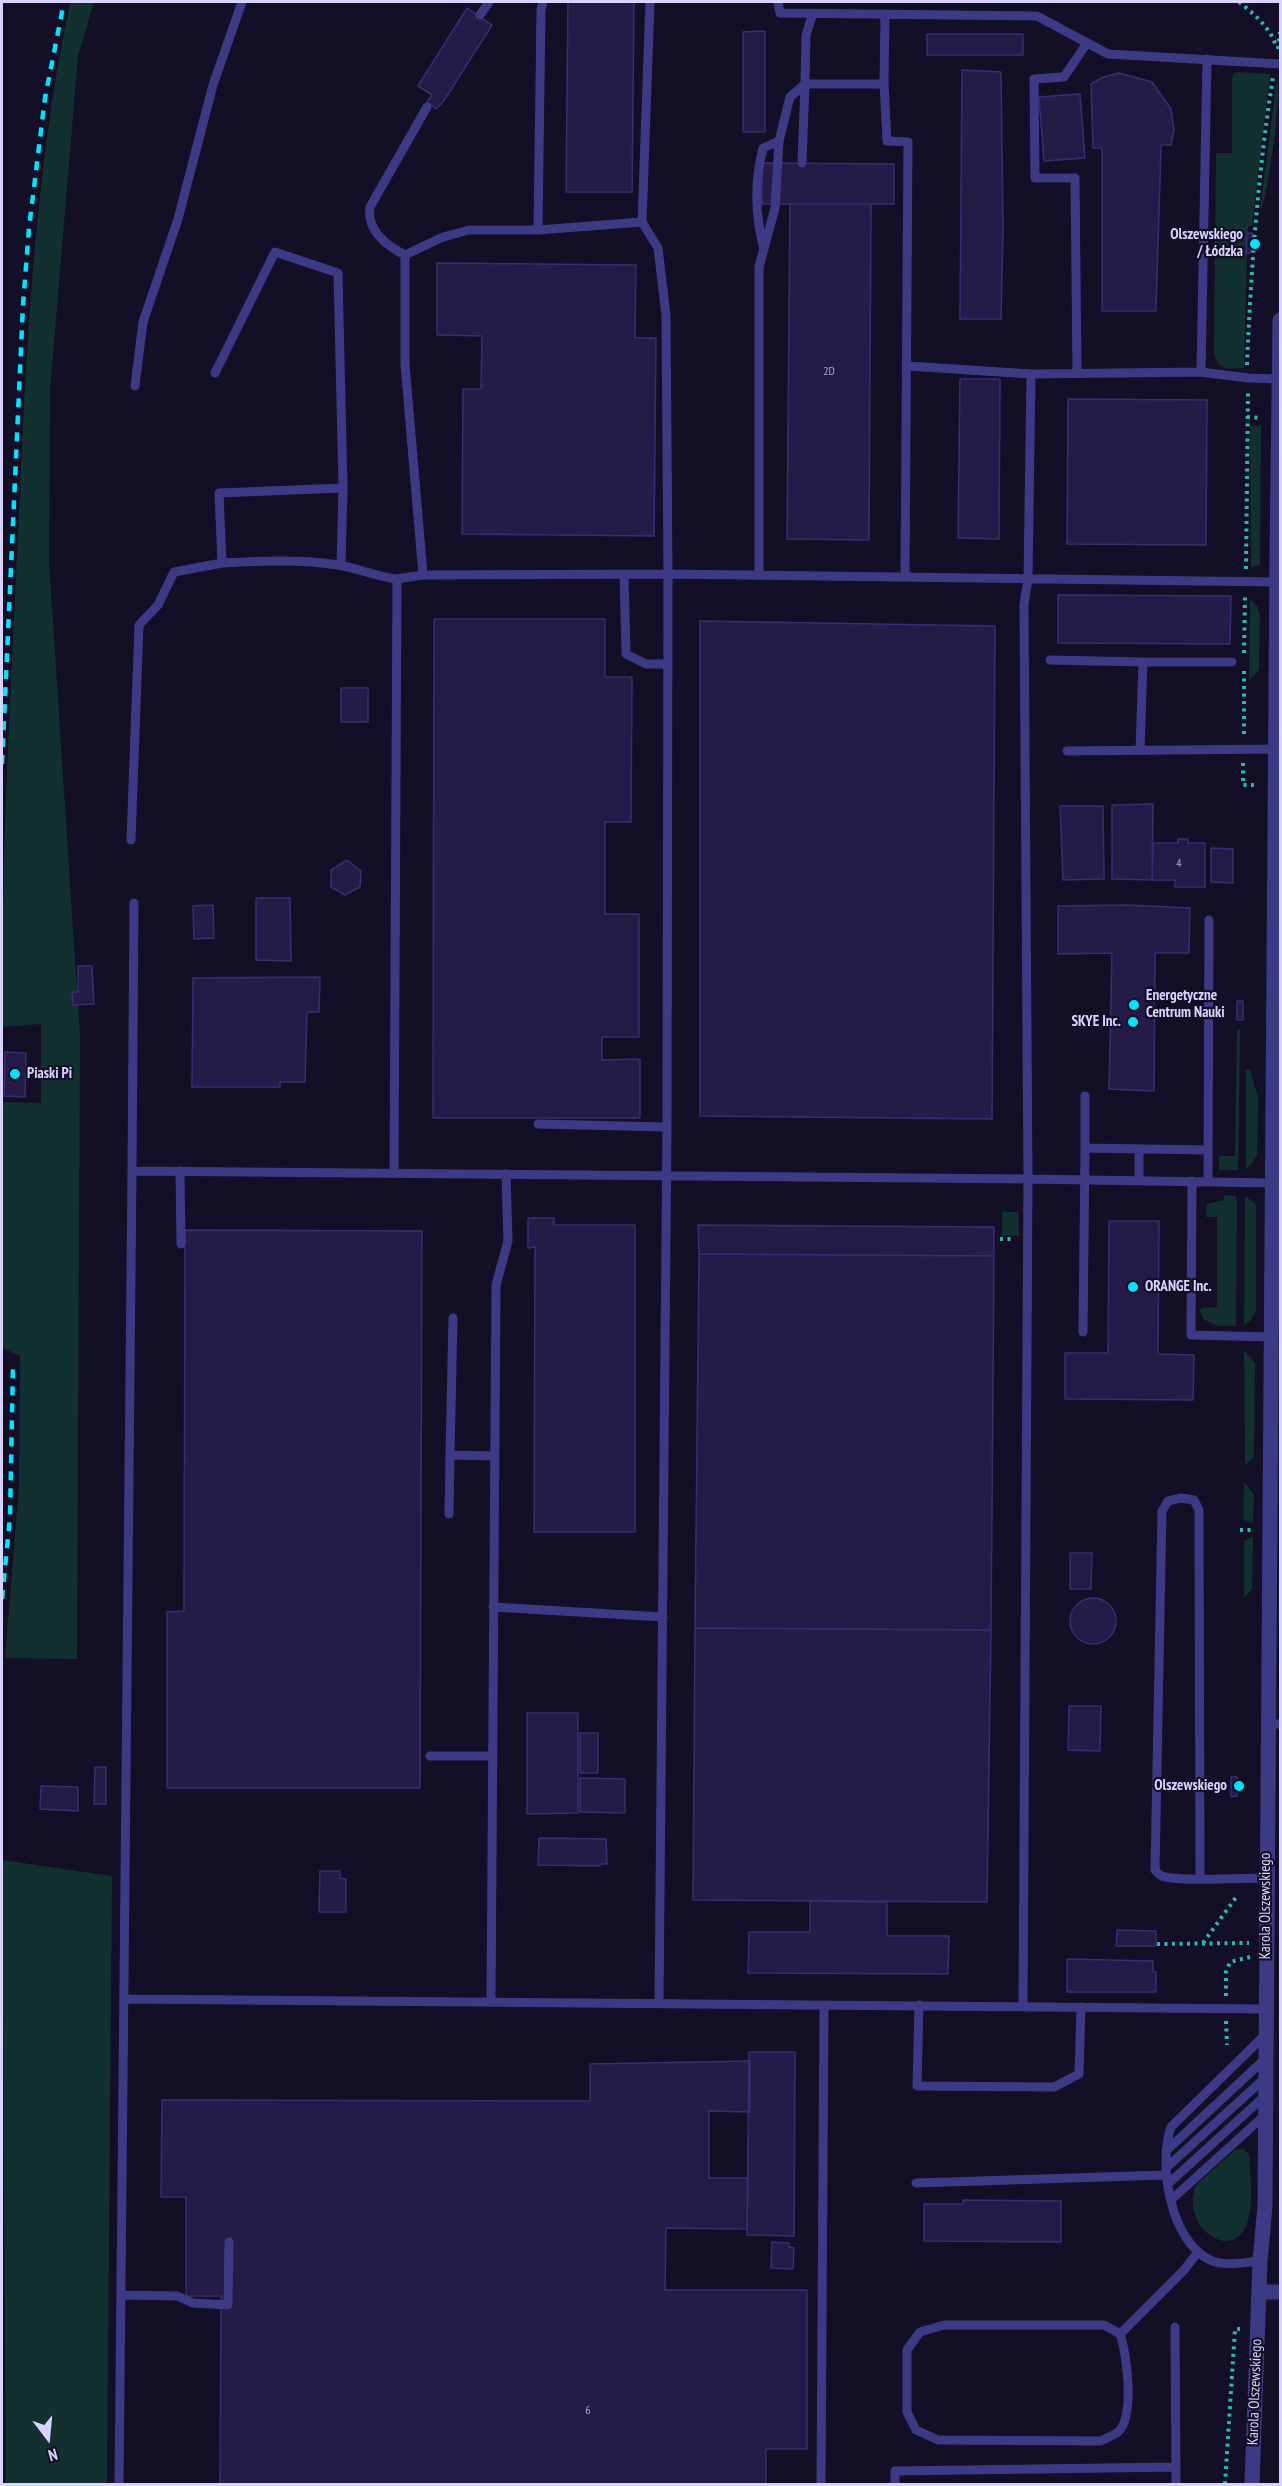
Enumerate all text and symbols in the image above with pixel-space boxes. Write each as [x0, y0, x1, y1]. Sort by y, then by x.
place label: Olszewskiego / Łódzka [1170, 226, 1243, 261]
marker: Olszewskiego / Łódzka [1248, 237, 1262, 251]
house number: 2D [823, 365, 835, 379]
house number: 4 [1176, 857, 1182, 871]
place label: Energetyczne Centrum Nauki [1146, 987, 1225, 1022]
marker: Energetyczne Centrum Nauki [1127, 998, 1141, 1012]
place label: SKYE Inc. [1071, 1013, 1121, 1031]
marker: SKYE Inc. [1126, 1015, 1140, 1029]
place label: Piaski Pi [27, 1065, 72, 1083]
marker: Piaski Pi [8, 1067, 22, 1081]
place label: ORANGE Inc. [1145, 1278, 1212, 1296]
marker: ORANGE Inc. [1126, 1280, 1140, 1294]
place label: Olszewskiego [1154, 1777, 1227, 1795]
marker: Olszewskiego [1232, 1779, 1246, 1793]
street label: Karola Olszewskiego [1257, 1853, 1275, 1959]
street label: Karola Olszewskiego [1244, 2338, 1266, 2446]
house number: 6 [585, 2404, 591, 2418]
north arrow [18, 2408, 78, 2468]
text: N [46, 2444, 60, 2466]

